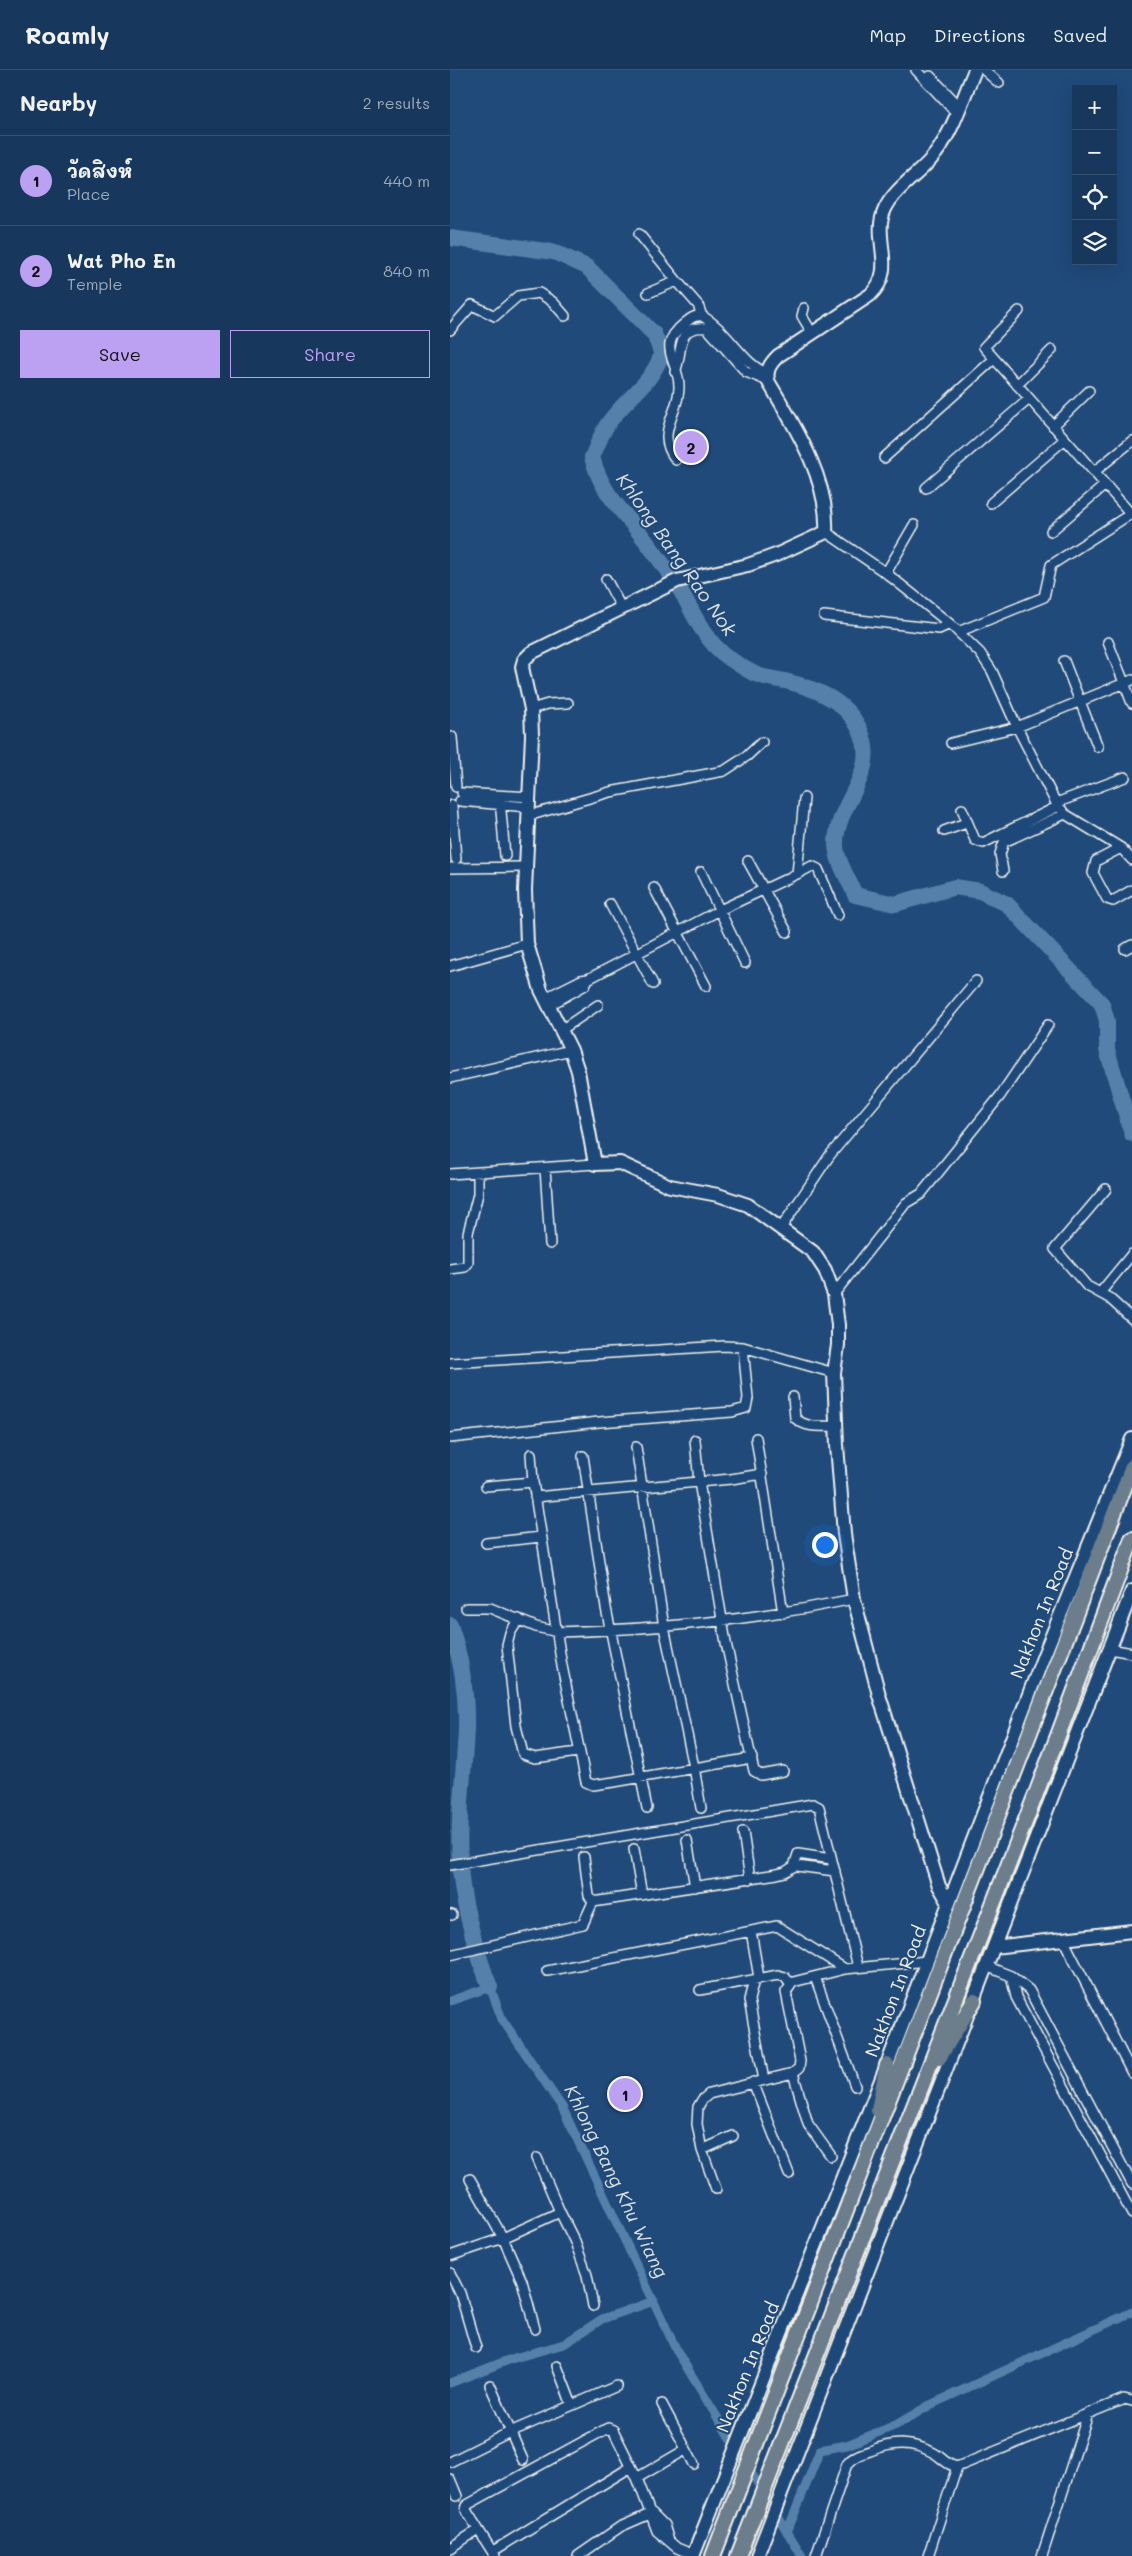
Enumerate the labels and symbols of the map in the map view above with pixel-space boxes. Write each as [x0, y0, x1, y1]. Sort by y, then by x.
pin: 2 [675, 428, 707, 466]
water label: Khlong Bang Rao Nok [611, 467, 743, 641]
your location [812, 1532, 838, 1558]
street label: Nakhon In Road [1004, 1544, 1078, 1682]
street label: Nakhon In Road [859, 1922, 931, 2060]
pin: 1 [609, 2075, 641, 2113]
water label: Khlong Bang Khu Wiang [559, 2080, 675, 2282]
street label: Nakhon In Road [710, 2298, 784, 2436]

